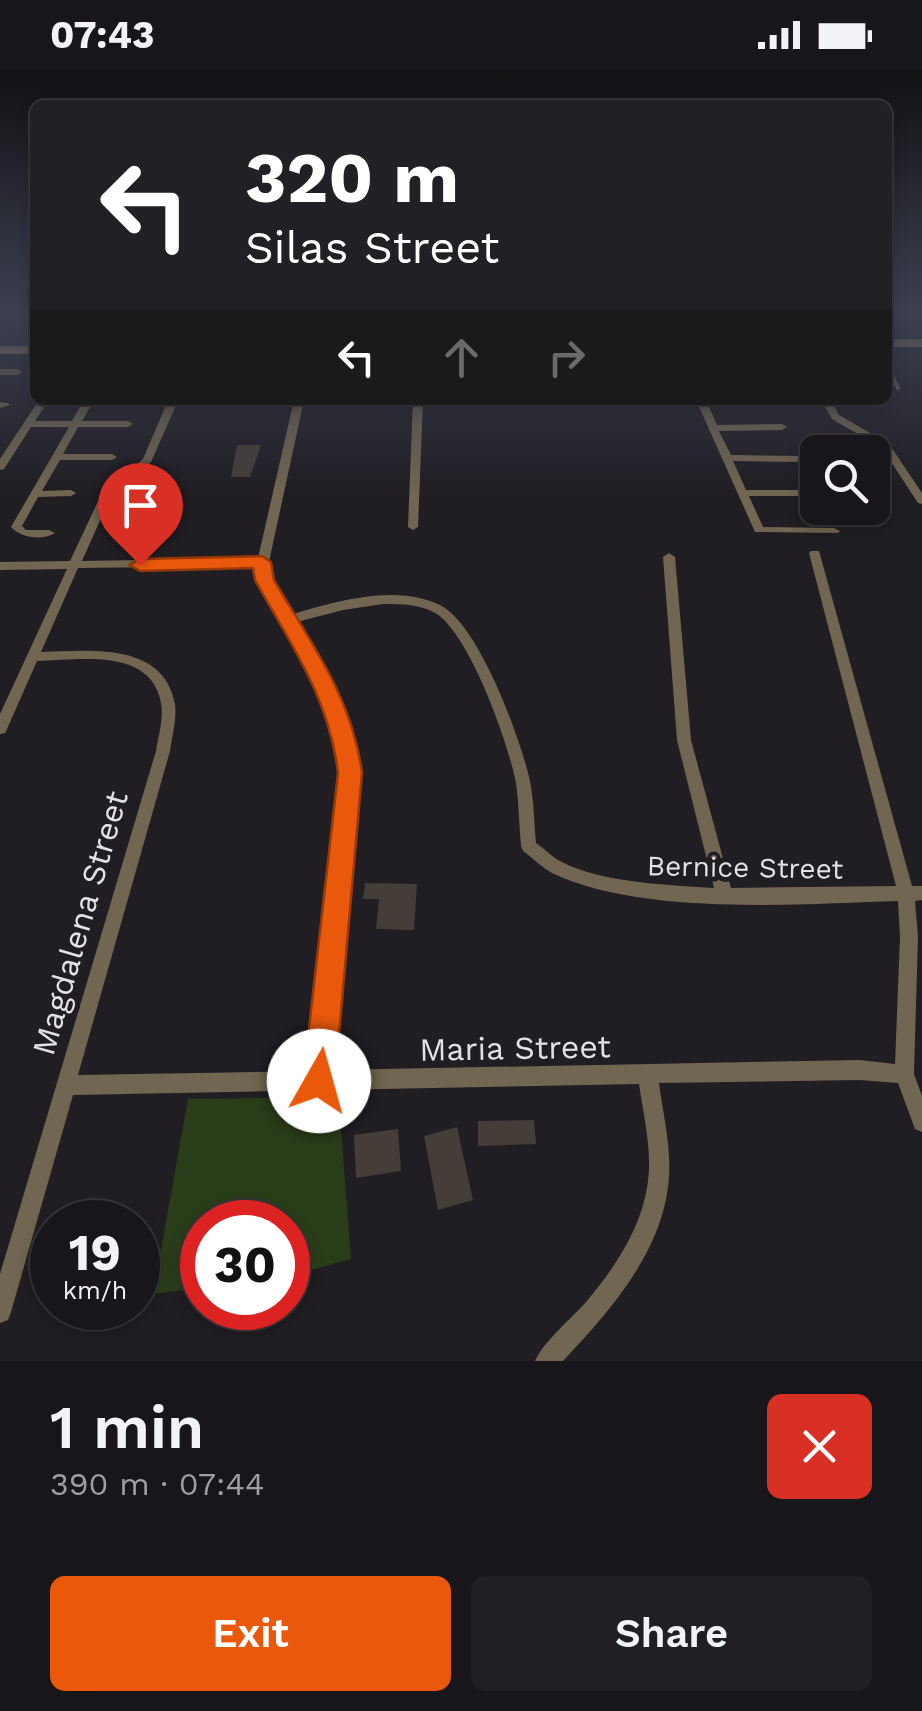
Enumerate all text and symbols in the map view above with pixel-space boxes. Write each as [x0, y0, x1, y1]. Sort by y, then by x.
text: 07:43 [50, 13, 154, 57]
text: 320 m [245, 137, 459, 219]
icon: left [80, 140, 210, 270]
text: Silas Street [245, 221, 499, 274]
icon: left [329, 330, 384, 385]
icon: ahead [434, 330, 489, 385]
icon: right [539, 330, 594, 385]
map controls [800, 435, 890, 525]
button: search [800, 435, 890, 525]
pin [98, 463, 183, 566]
icon: arrive [113, 478, 168, 533]
street label: Magdalena Street [24, 786, 136, 1060]
street label: Bernice Street [647, 849, 844, 886]
street label: Maria Street [419, 1027, 611, 1069]
position arrow [267, 1029, 371, 1133]
speed limit sign: 30 [180, 1200, 310, 1330]
text: 19 [69, 1223, 121, 1282]
text: km/h [63, 1276, 127, 1305]
text: 1 min [50, 1392, 204, 1463]
button: close [767, 1394, 872, 1499]
text: 390 m · 07:44 [50, 1465, 265, 1503]
button: Exit [50, 1576, 451, 1691]
button: Share [471, 1576, 872, 1691]

